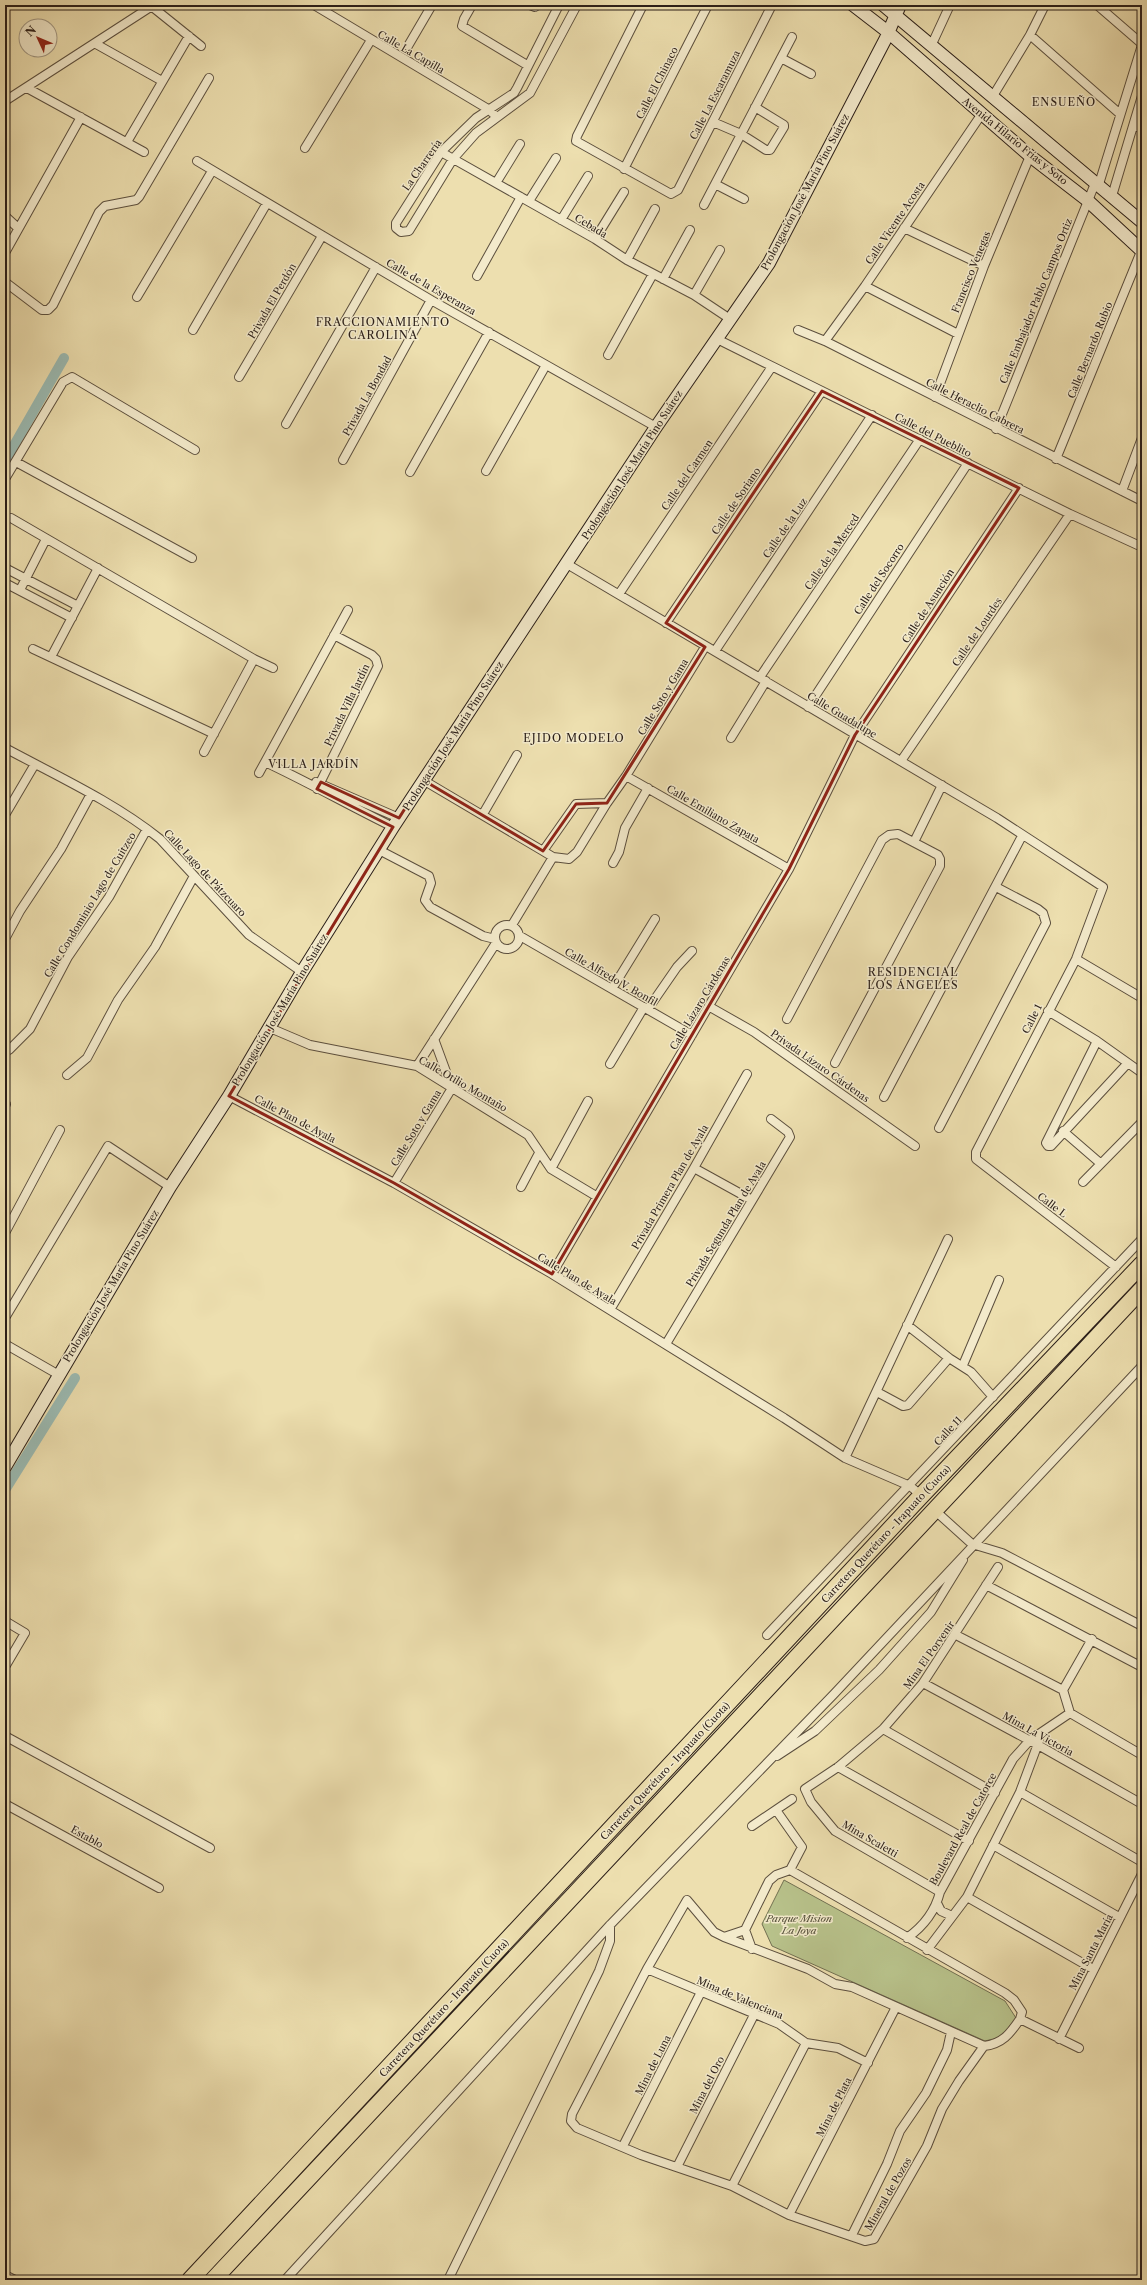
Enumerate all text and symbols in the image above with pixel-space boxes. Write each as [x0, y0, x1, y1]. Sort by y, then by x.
north arrow [18, 18, 58, 58]
text: N [22, 22, 39, 39]
street label: Calle La Capilla [375, 28, 447, 77]
street label: Calle El Chinaco [633, 45, 681, 121]
street label: Calle La Escaramuza [687, 47, 744, 142]
street label: Avenida Hilario Frías y Soto [959, 94, 1070, 188]
district label: ENSUEÑO [1032, 95, 1096, 109]
street label: Prolongación José María Pino Suárez [758, 111, 852, 273]
street label: La Charrería [399, 136, 445, 193]
street label: Calle Vicente Acosta [862, 178, 928, 267]
street label: Cebada [572, 211, 610, 241]
street label: Calle Embajador Pablo Campos Ortiz [997, 216, 1075, 386]
street label: Francisco Venegas [949, 229, 993, 315]
street label: Calle de la Esperanza [384, 256, 479, 318]
street label: Privada El Perdón [245, 260, 299, 341]
street label: Calle Bernardo Rubio [1065, 300, 1115, 400]
district label: FRACCIONAMIENTO CAROLINA [316, 315, 450, 342]
street label: Privada La Bondad [340, 354, 394, 438]
street label: Calle Heraclio Cabrera [924, 376, 1027, 437]
street label: Prolongación José María Pino Suárez [579, 388, 685, 542]
street label: Calle del Pueblito [892, 410, 974, 460]
street label: Calle del Carmen [658, 436, 716, 513]
street label: Calle de Soriano [709, 465, 763, 537]
street label: Calle de la Luz [760, 495, 810, 561]
street label: Calle de la Merced [802, 512, 862, 592]
street label: Calle del Socorro [851, 541, 907, 617]
street label: Calle de Asunción [899, 566, 957, 646]
street label: Calle de Lourdes [949, 595, 1005, 669]
street label: Calle Soto y Gama [635, 656, 691, 738]
street label: Prolongación José María Pino Suárez [400, 659, 506, 813]
street label: Privada Villa Jardín [321, 661, 373, 748]
street label: Calle Guadalupe [805, 689, 880, 741]
district label: EJIDO MODELO [523, 731, 625, 745]
district label: VILLA JARDÍN [267, 757, 360, 771]
street label: Calle Emiliano Zapata [664, 782, 762, 846]
street label: Calle Lago de Pátzcuaro [161, 827, 249, 919]
street label: Calle Condominio Lago de Cuitzeo [41, 830, 139, 980]
street label: Prolongación José María Pino Suárez [229, 931, 331, 1089]
street label: Calle Alfredo V. Bonfil [562, 945, 660, 1009]
street label: Calle Lázaro Cárdenas [667, 954, 733, 1052]
district label: RESIDENCIAL LOS ÁNGELES [867, 965, 959, 992]
street label: Calle 1 [1019, 1001, 1045, 1036]
street label: Privada Lázaro Cárdenas [768, 1027, 872, 1105]
street label: Calle Otilio Montaño [416, 1053, 510, 1115]
street label: Calle Soto y Gama [388, 1087, 444, 1169]
street label: Calle Plan de Ayala [252, 1092, 339, 1146]
street label: Privada Primera Plan de Ayala [629, 1122, 712, 1252]
street label: Privada Segunda Plan de Ayala [683, 1158, 769, 1289]
street label: Calle L [1035, 1190, 1070, 1221]
street label: Prolongación José María Pino Suárez [60, 1207, 162, 1365]
street label: Calle Plan de Ayala [535, 1250, 620, 1308]
street label: Calle 11 [931, 1413, 965, 1448]
street label: Carretera Querétaro - Irapuato (Cuota) [818, 1462, 954, 1606]
street label: Mina El Porvenir [901, 1618, 958, 1692]
street label: Carretera Querétaro - Irapuato (Cuota) [597, 1699, 733, 1843]
street label: Mina La Victoria [1000, 1709, 1076, 1759]
street label: Boulevard Real de Catorce [927, 1770, 1000, 1888]
street label: Mina Scaletti [840, 1818, 900, 1860]
street label: Establo [68, 1823, 106, 1851]
street label: Mina Santa María [1066, 1911, 1116, 1992]
park label: Parque Mision La Joya [765, 1912, 832, 1937]
street label: Carretera Querétaro - Irapuato (Cuota) [376, 1936, 512, 2080]
street label: Mina de Valenciana [695, 1974, 786, 2022]
street label: Mina de Luna [632, 2032, 674, 2097]
street label: Mina del Oro [687, 2054, 727, 2116]
street label: Mina de Plata [813, 2074, 855, 2139]
street label: Mineral de Pozos [862, 2155, 914, 2233]

